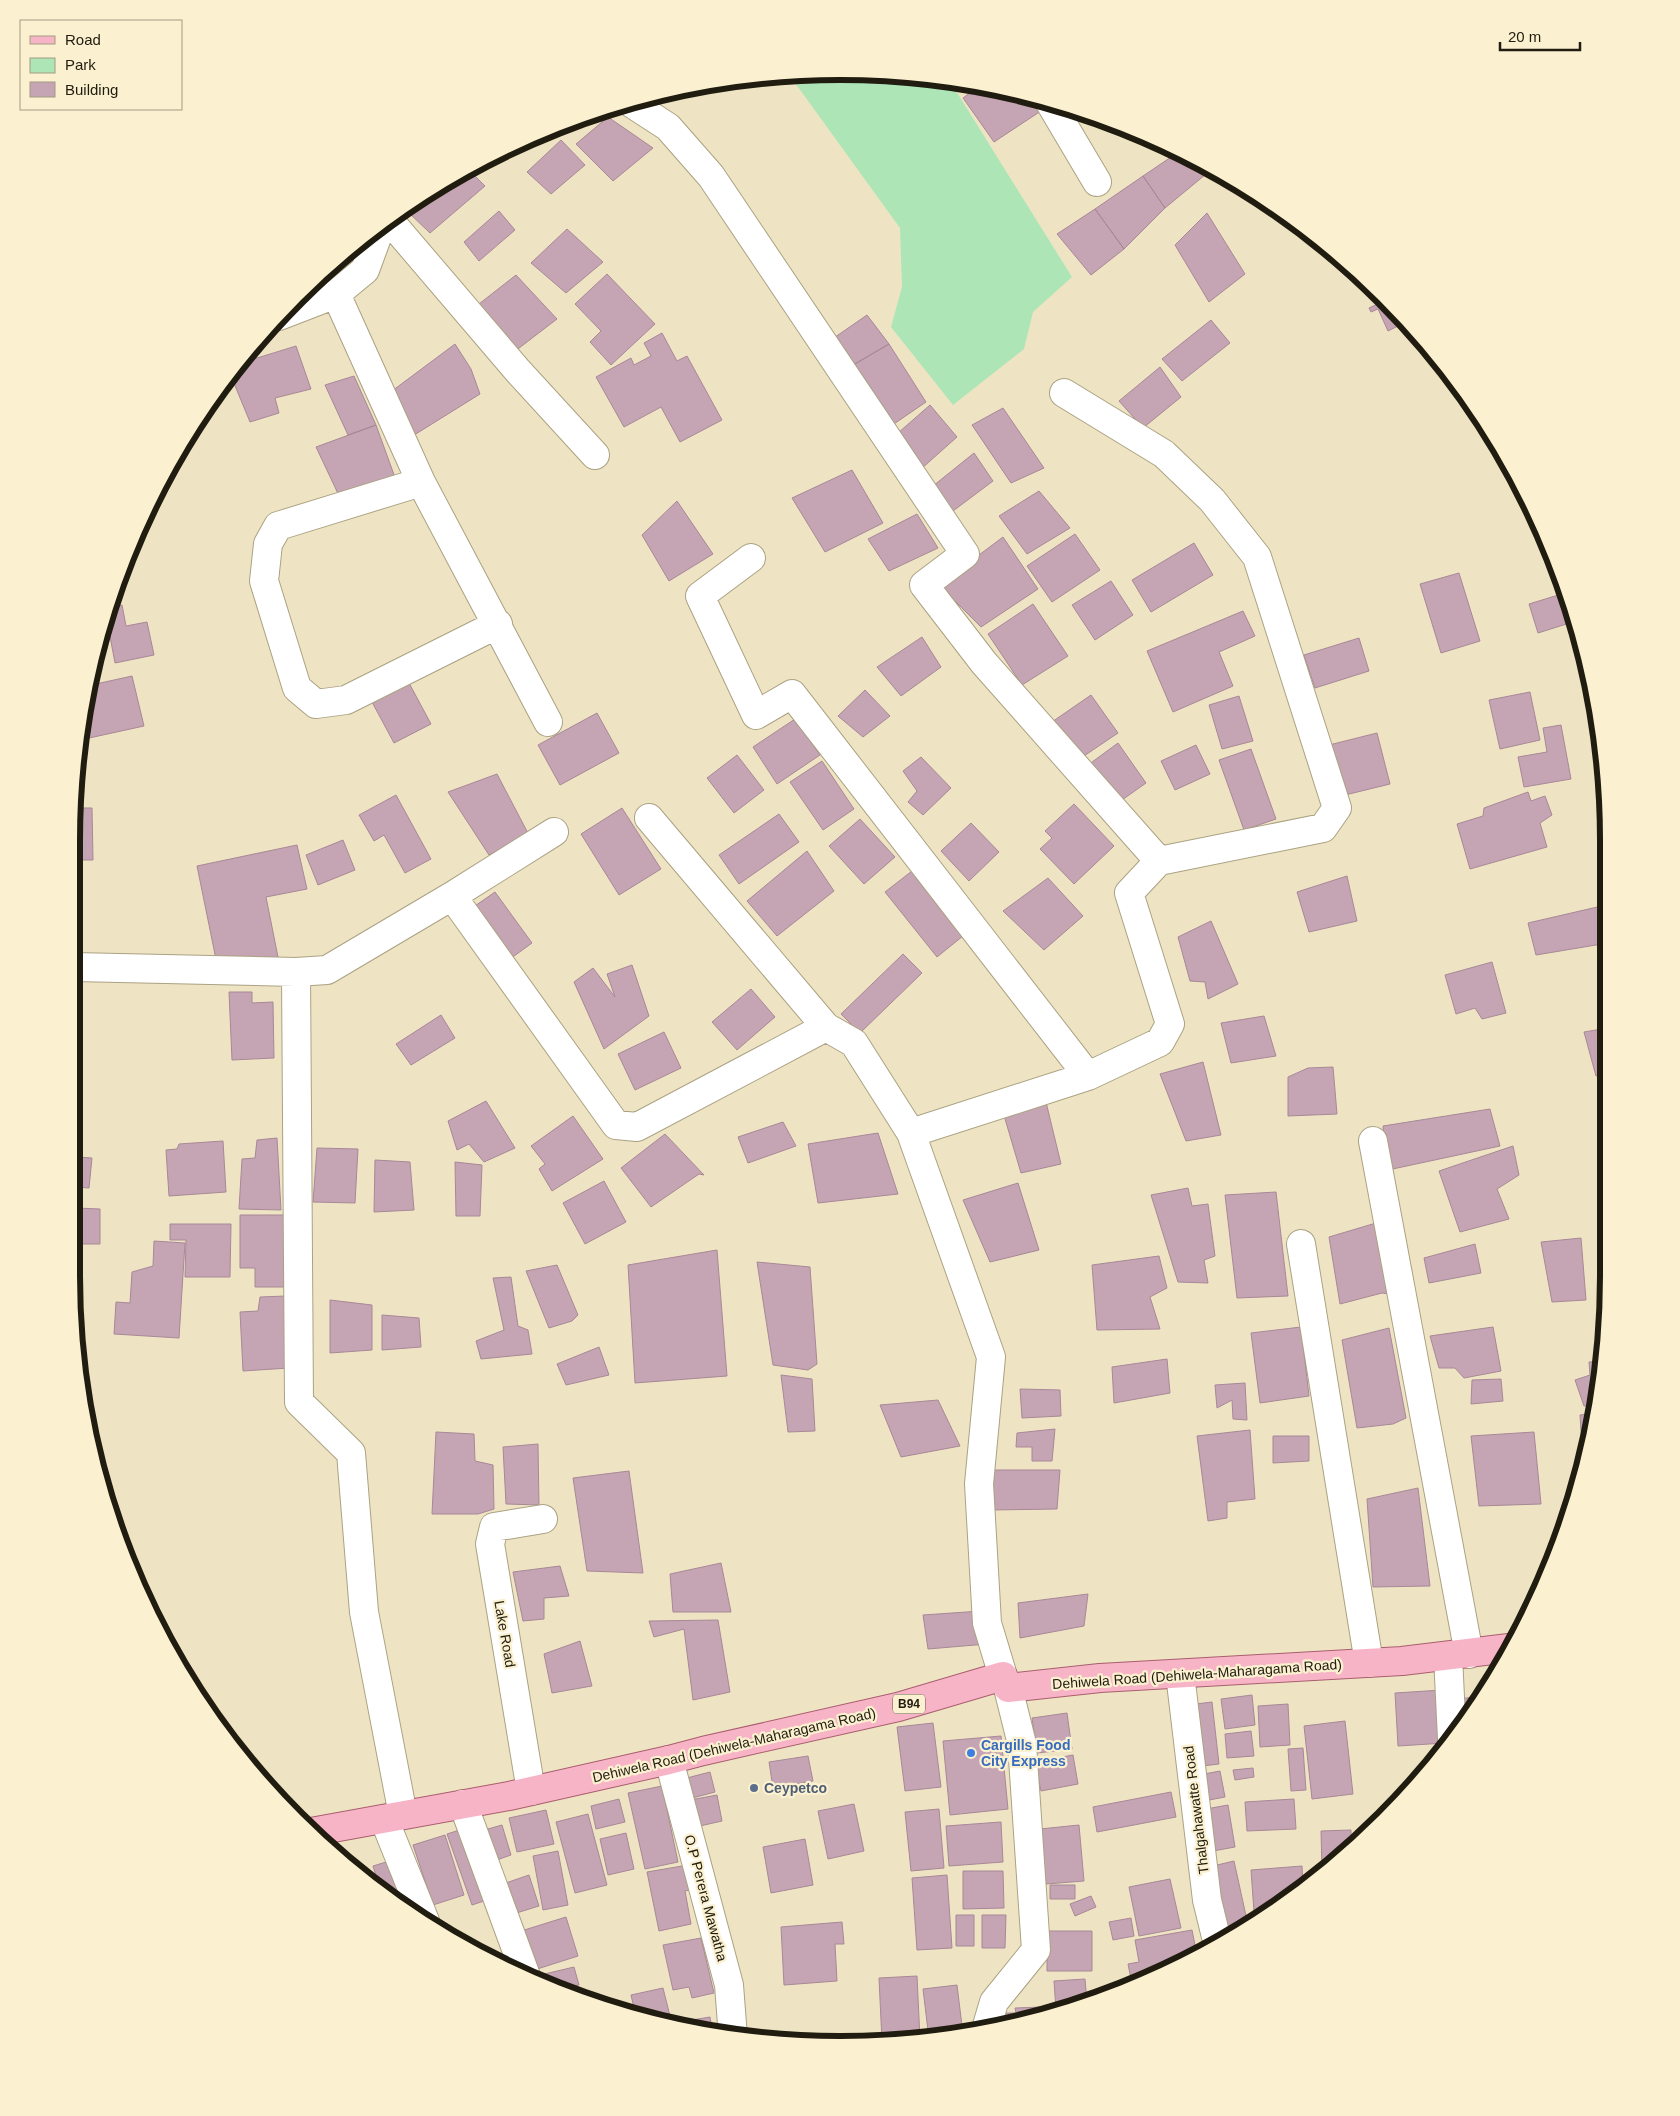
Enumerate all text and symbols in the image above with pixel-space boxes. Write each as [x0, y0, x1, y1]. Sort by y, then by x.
legend [20, 20, 182, 110]
scale bar [1500, 20, 1580, 52]
text: 20 m [1508, 28, 1541, 45]
text: Road [65, 31, 101, 48]
text: Park [65, 56, 96, 73]
text: Building [65, 81, 118, 98]
street label: Lake Road [491, 1599, 519, 1669]
street label: Dehiwela Road (Dehiwela-Maharagama Road) [1052, 1656, 1342, 1692]
road number: B94 [893, 1695, 925, 1714]
street label: Dehiwela Road (Dehiwela-Maharagama Road) [591, 1705, 877, 1785]
place label: Cargills Food City Express [981, 1737, 1070, 1769]
street label: Thalgahawatte Road [1180, 1745, 1212, 1875]
marker: Cargills Food City Express [965, 1747, 977, 1759]
place label: Ceypetco [764, 1780, 827, 1796]
marker: Ceypetco [748, 1782, 760, 1794]
street label: O.P Perera Mawatha [681, 1833, 731, 1963]

